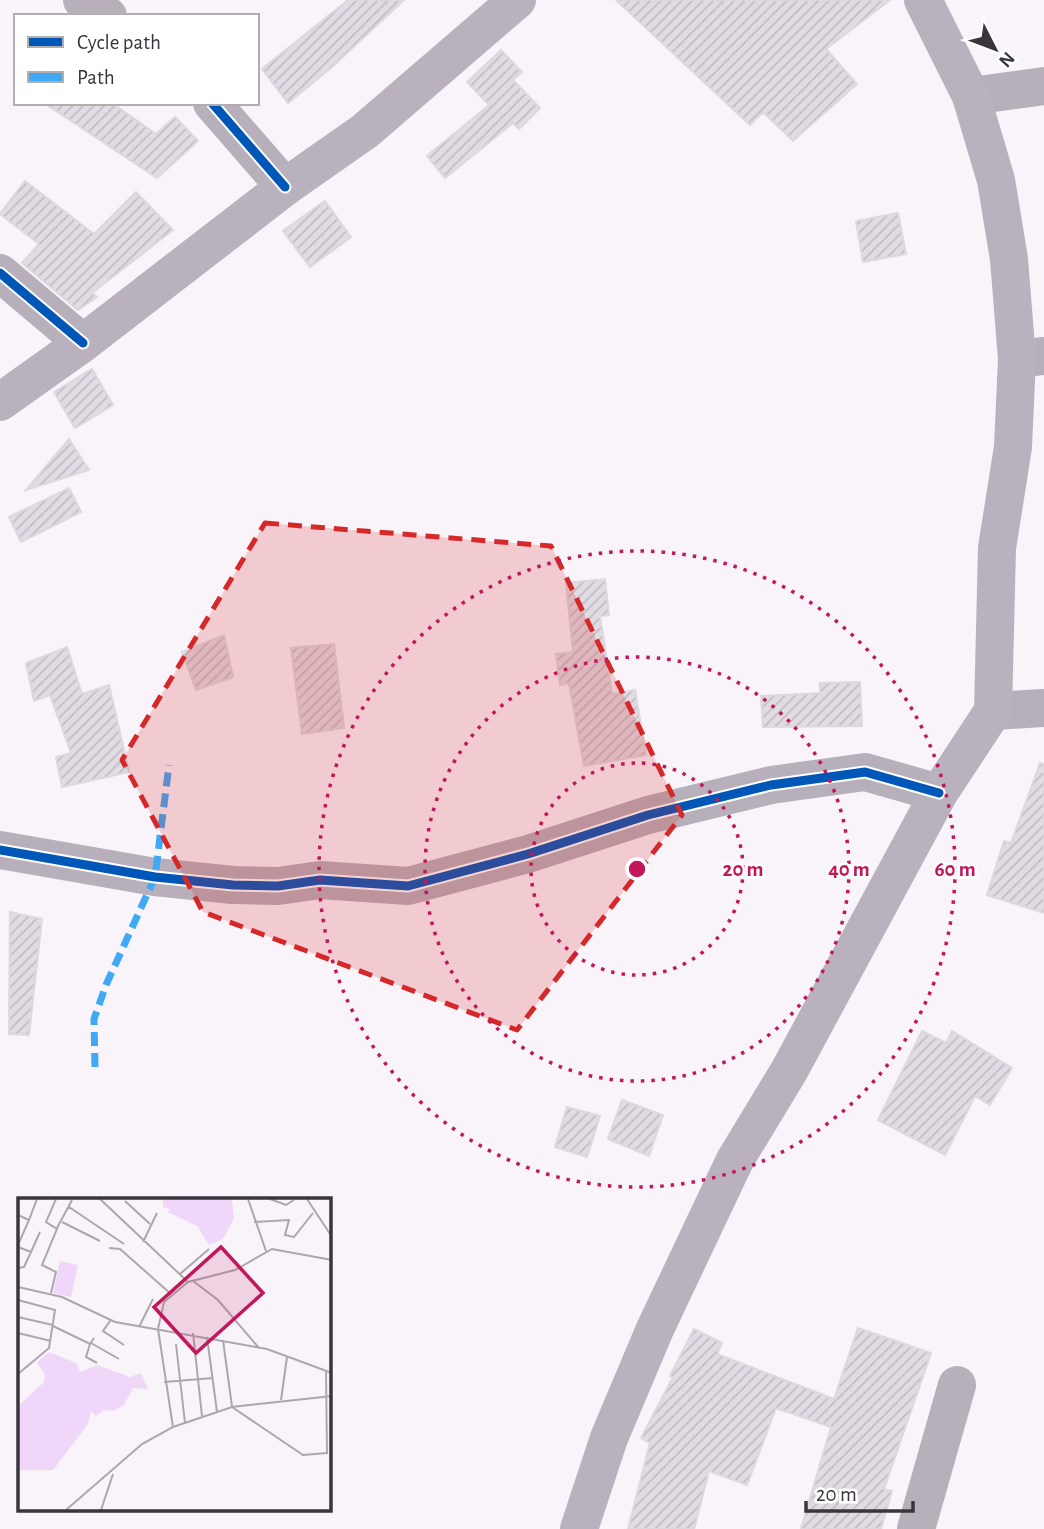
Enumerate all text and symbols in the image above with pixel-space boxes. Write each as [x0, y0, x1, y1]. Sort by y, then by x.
legend [14, 14, 259, 105]
north arrow [960, 14, 1030, 84]
text: Cycle path [77, 32, 161, 53]
text: N [995, 48, 1018, 71]
text: Path [77, 67, 115, 88]
centre of rings [625, 857, 649, 881]
text: 20 m [723, 859, 763, 880]
text: 40 m [828, 859, 870, 880]
text: 60 m [934, 859, 976, 880]
inset map [18, 1198, 331, 1512]
scale bar [806, 1470, 913, 1514]
text: 20 m [816, 1484, 857, 1505]

